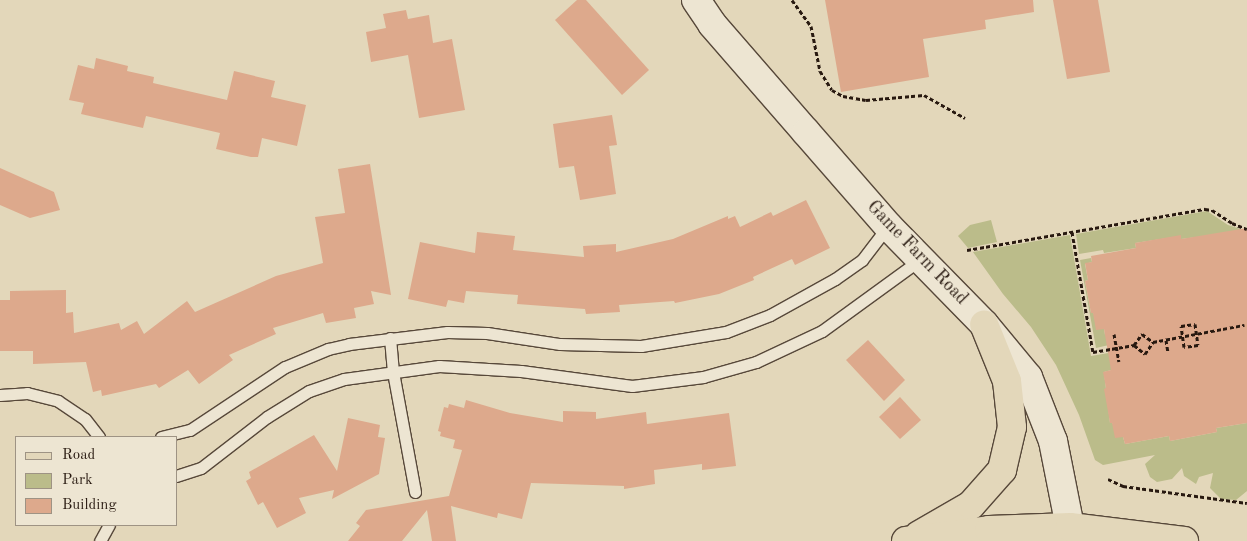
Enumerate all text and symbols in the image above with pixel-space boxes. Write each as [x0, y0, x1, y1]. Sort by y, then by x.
street label: Game Farm Road [862, 197, 972, 309]
legend [15, 436, 178, 526]
text: Road [62, 448, 95, 463]
text: Park [62, 473, 93, 488]
text: Building [62, 498, 117, 513]

